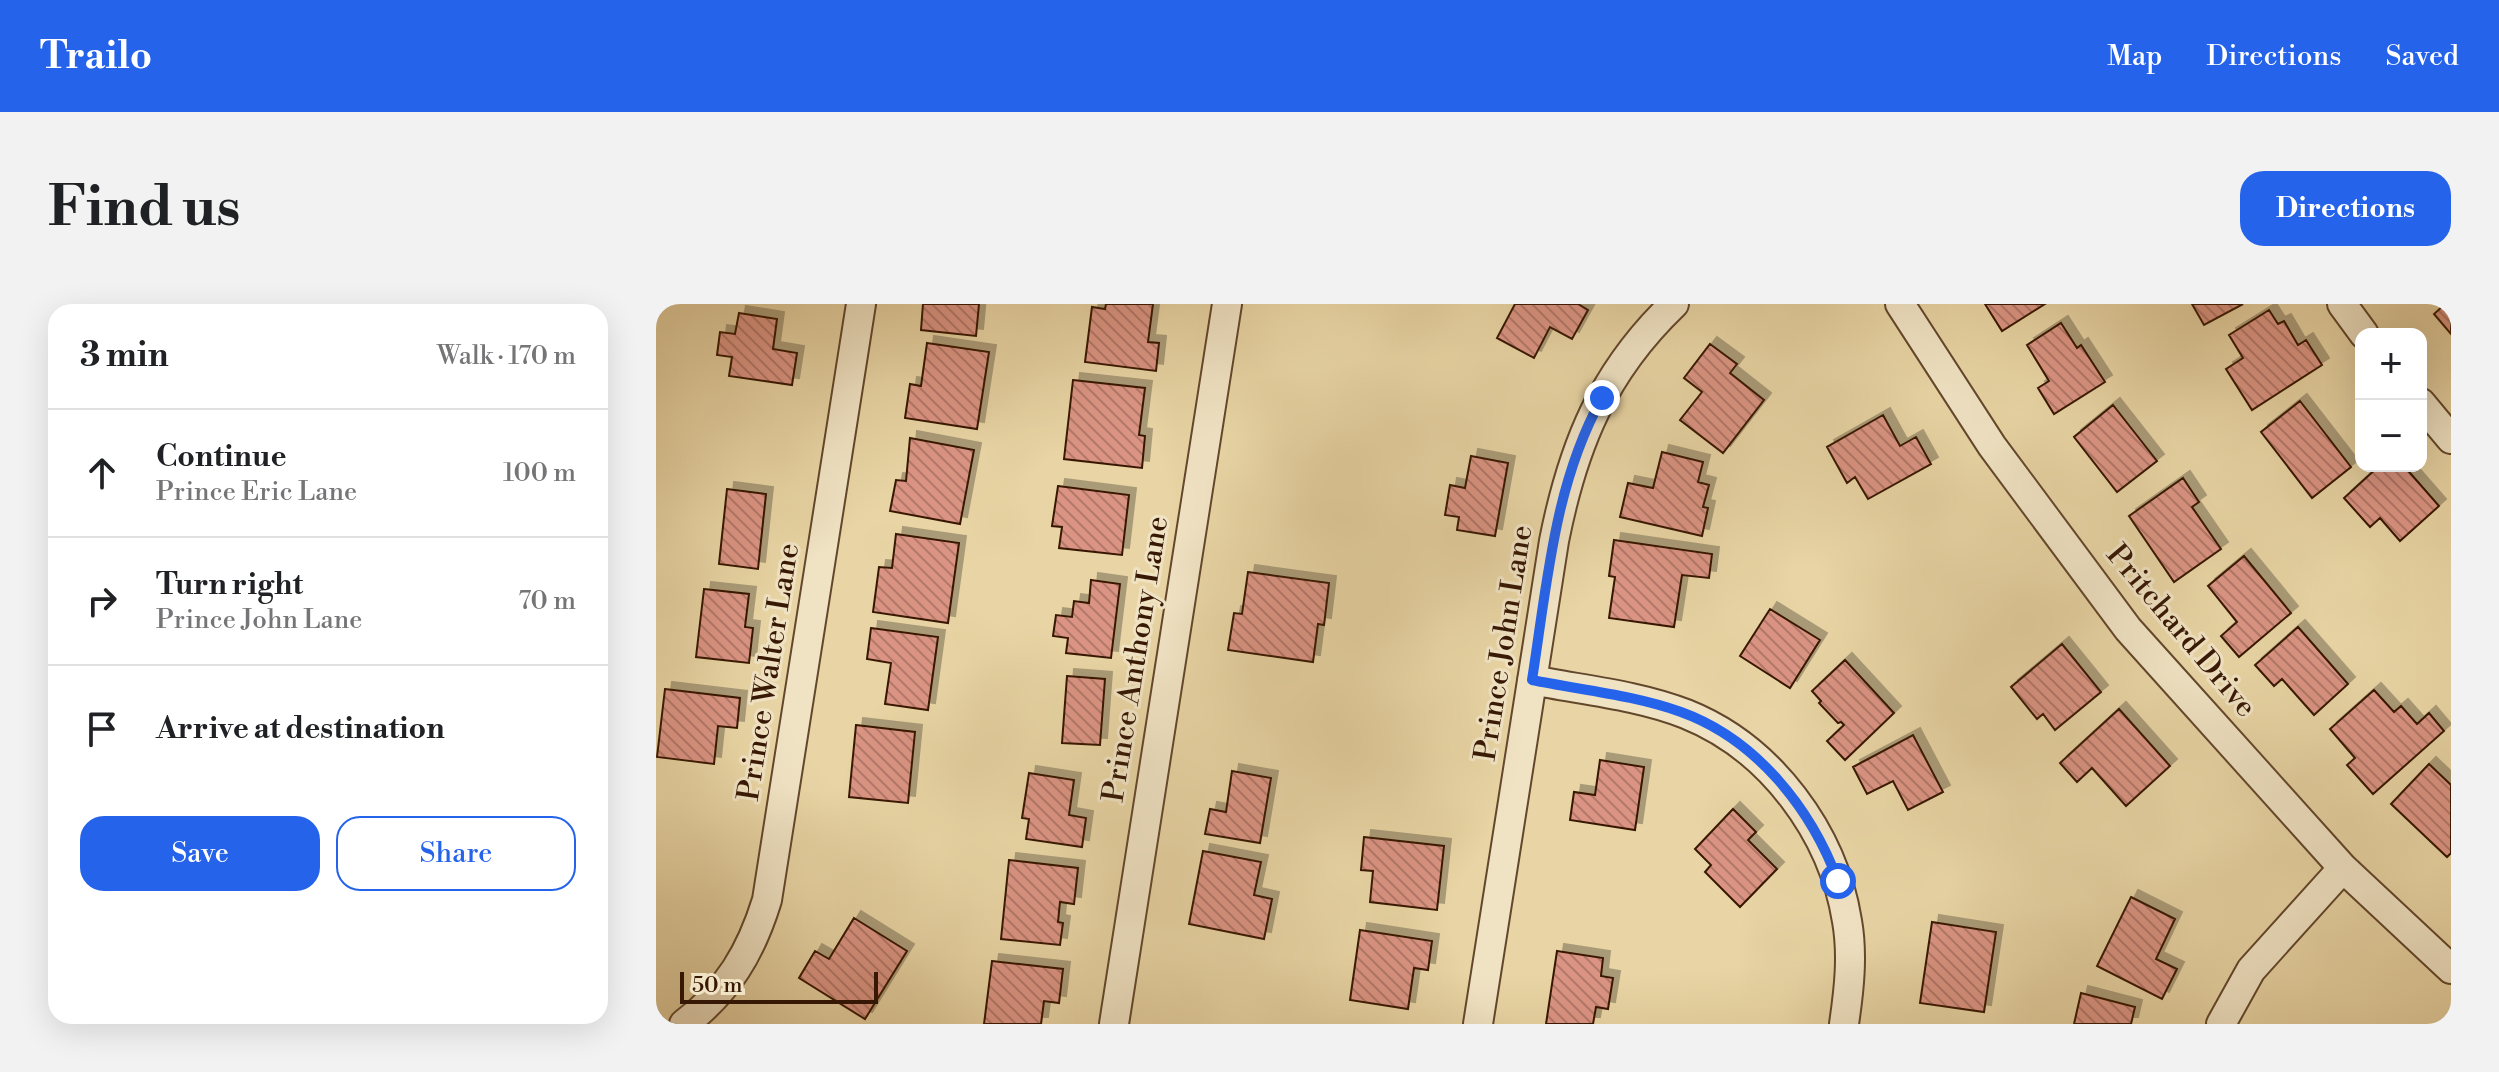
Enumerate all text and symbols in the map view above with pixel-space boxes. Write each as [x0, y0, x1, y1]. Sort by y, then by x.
text: Trailo [40, 33, 152, 80]
text: Map [2107, 39, 2162, 74]
text: Directions [2206, 39, 2341, 74]
text: Saved [2385, 39, 2459, 74]
button: Directions [2240, 171, 2451, 246]
text: Find us [48, 173, 241, 243]
map controls [2355, 328, 2427, 472]
button: + [2355, 328, 2427, 400]
text: 3 min [80, 335, 169, 377]
text: Walk · 170 m [437, 340, 576, 372]
route end [1584, 380, 1620, 416]
button: − [2355, 400, 2427, 472]
text: Continue [156, 438, 287, 476]
icon: ahead [80, 451, 124, 495]
text: 100 m [503, 457, 576, 489]
text: Prince Eric Lane [156, 476, 357, 508]
street label: Prince Anthony Lane [1095, 513, 1177, 805]
street label: Prince John Lane [1467, 522, 1541, 764]
street label: Pritchard Drive [2098, 537, 2264, 725]
street label: Prince Walter Lane [730, 540, 808, 804]
text: Turn right [156, 566, 303, 604]
icon: right [80, 579, 124, 623]
text: 70 m [518, 585, 576, 617]
text: Prince John Lane [156, 604, 362, 636]
icon: arrive [80, 707, 124, 751]
text: Arrive at destination [156, 710, 445, 748]
button: Save [80, 816, 320, 891]
button: Share [336, 816, 576, 891]
route start [1820, 863, 1856, 899]
scale bar [680, 968, 878, 1004]
text: 50 m [692, 972, 743, 999]

